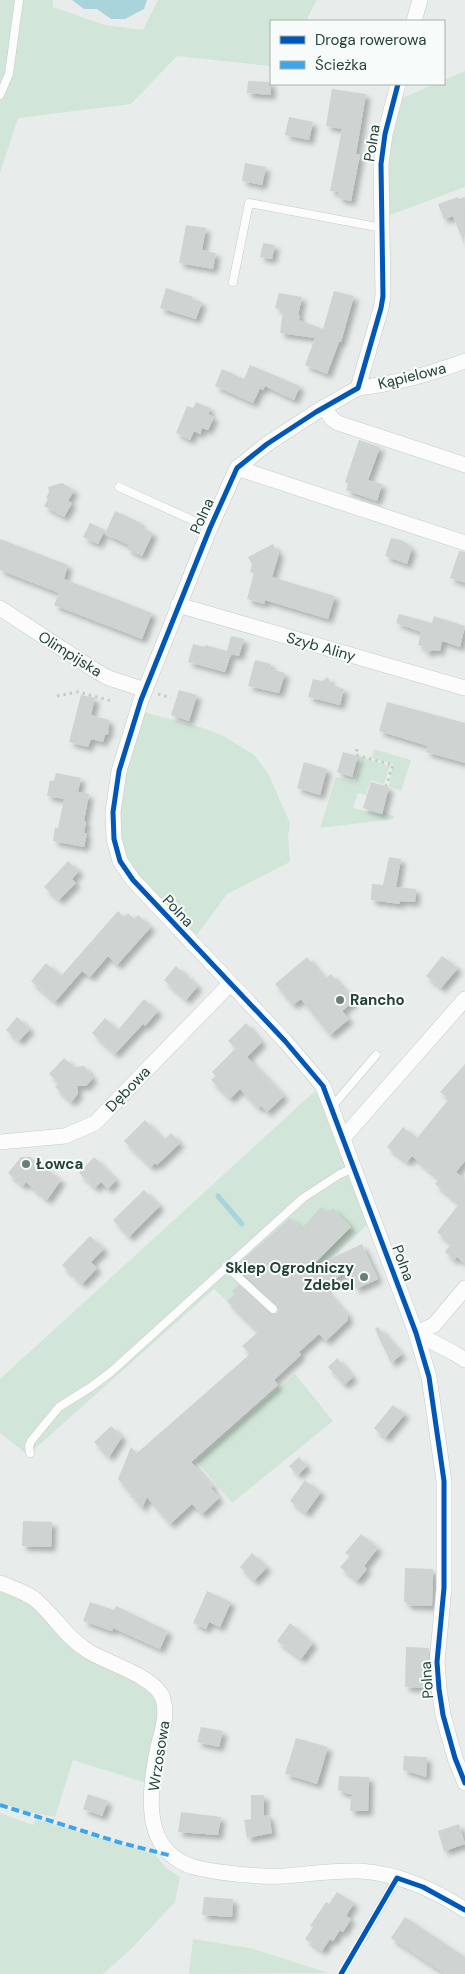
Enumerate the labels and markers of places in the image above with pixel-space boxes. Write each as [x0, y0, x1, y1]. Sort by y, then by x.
place label: Rancho [350, 990, 405, 1010]
marker: Rancho [334, 994, 346, 1006]
place label: Łowca [36, 1154, 83, 1174]
marker: Łowca [20, 1158, 32, 1170]
place label: Sklep Ogrodniczy Zdebel [225, 1258, 354, 1295]
marker: Sklep Ogrodniczy Zdebel [358, 1271, 370, 1283]

